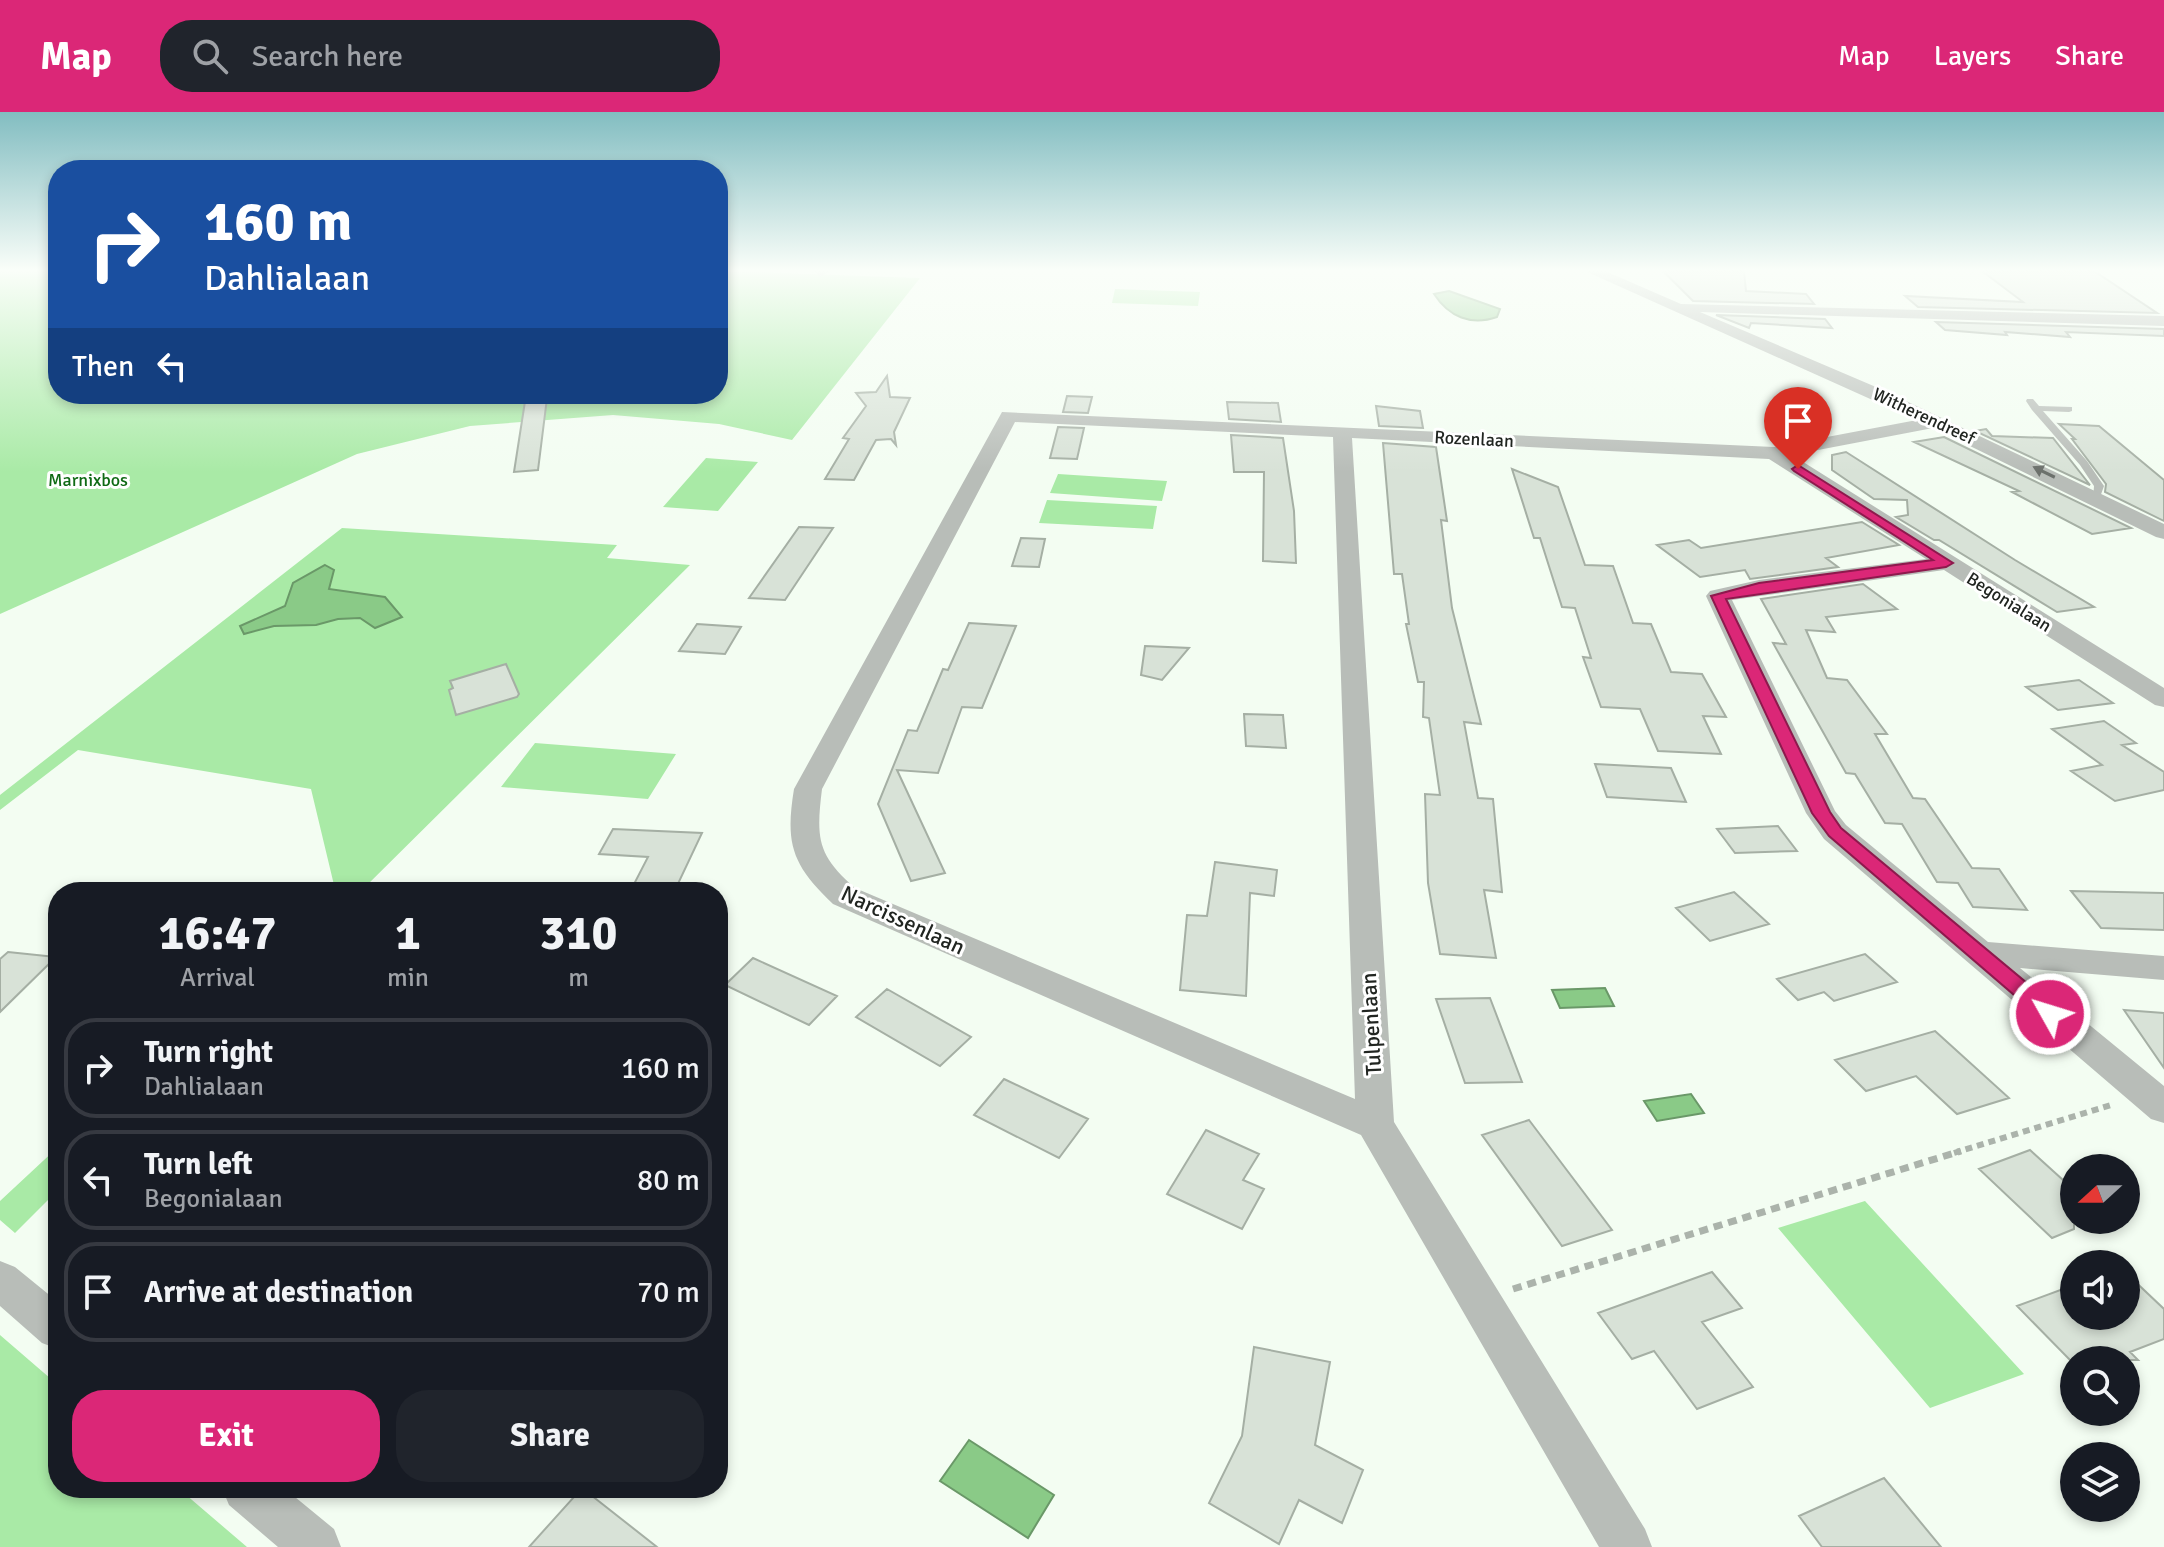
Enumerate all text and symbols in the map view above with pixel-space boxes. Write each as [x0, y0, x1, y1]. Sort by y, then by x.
search box [160, 20, 720, 92]
text: Map [40, 33, 112, 80]
icon: search [188, 34, 232, 78]
text: Search here [252, 38, 403, 75]
text: Map [1838, 39, 1890, 73]
text: Layers [1934, 39, 2011, 73]
text: Share [2055, 39, 2124, 73]
text: 160 m [204, 187, 352, 256]
icon: right [72, 192, 176, 296]
text: Dahlialaan [204, 256, 370, 301]
icon: left [150, 344, 194, 388]
text: Then [72, 348, 134, 385]
street label: Witherendreef [1869, 383, 1979, 450]
pin [1764, 387, 1832, 469]
icon: arrive [1776, 399, 1820, 443]
street label: Rozenlaan [1434, 426, 1514, 452]
one-way arrow [2033, 465, 2056, 479]
park label: Marnixbos [48, 469, 128, 491]
street label: Begonialaan [1962, 567, 2056, 637]
street label: Narcissenlaan [837, 880, 969, 960]
text: 16:47 [159, 904, 276, 963]
text: 1 [395, 904, 421, 963]
text: 310 [540, 904, 617, 963]
text: Arrival [180, 962, 255, 994]
text: min [387, 962, 429, 994]
text: m [568, 962, 589, 994]
street label: Tulpenlaan [1355, 972, 1387, 1076]
position arrow [2008, 972, 2092, 1056]
text: Turn right [144, 1034, 273, 1071]
icon: right [76, 1046, 120, 1090]
text: 160 m [621, 1050, 700, 1087]
text: Dahlialaan [144, 1071, 264, 1103]
text: Turn left [144, 1146, 253, 1183]
north arrow [2060, 1154, 2140, 1234]
map controls [2060, 1154, 2140, 1522]
icon: left [76, 1158, 120, 1202]
text: 80 m [637, 1162, 700, 1199]
text: Begonialaan [144, 1183, 283, 1215]
button: sound [2060, 1250, 2140, 1330]
icon: arrive [76, 1270, 120, 1314]
text: Arrive at destination [144, 1274, 413, 1311]
text: 70 m [637, 1274, 700, 1311]
button: search [2060, 1346, 2140, 1426]
button: Exit [72, 1390, 380, 1482]
button: Share [396, 1390, 704, 1482]
button: layers [2060, 1442, 2140, 1522]

